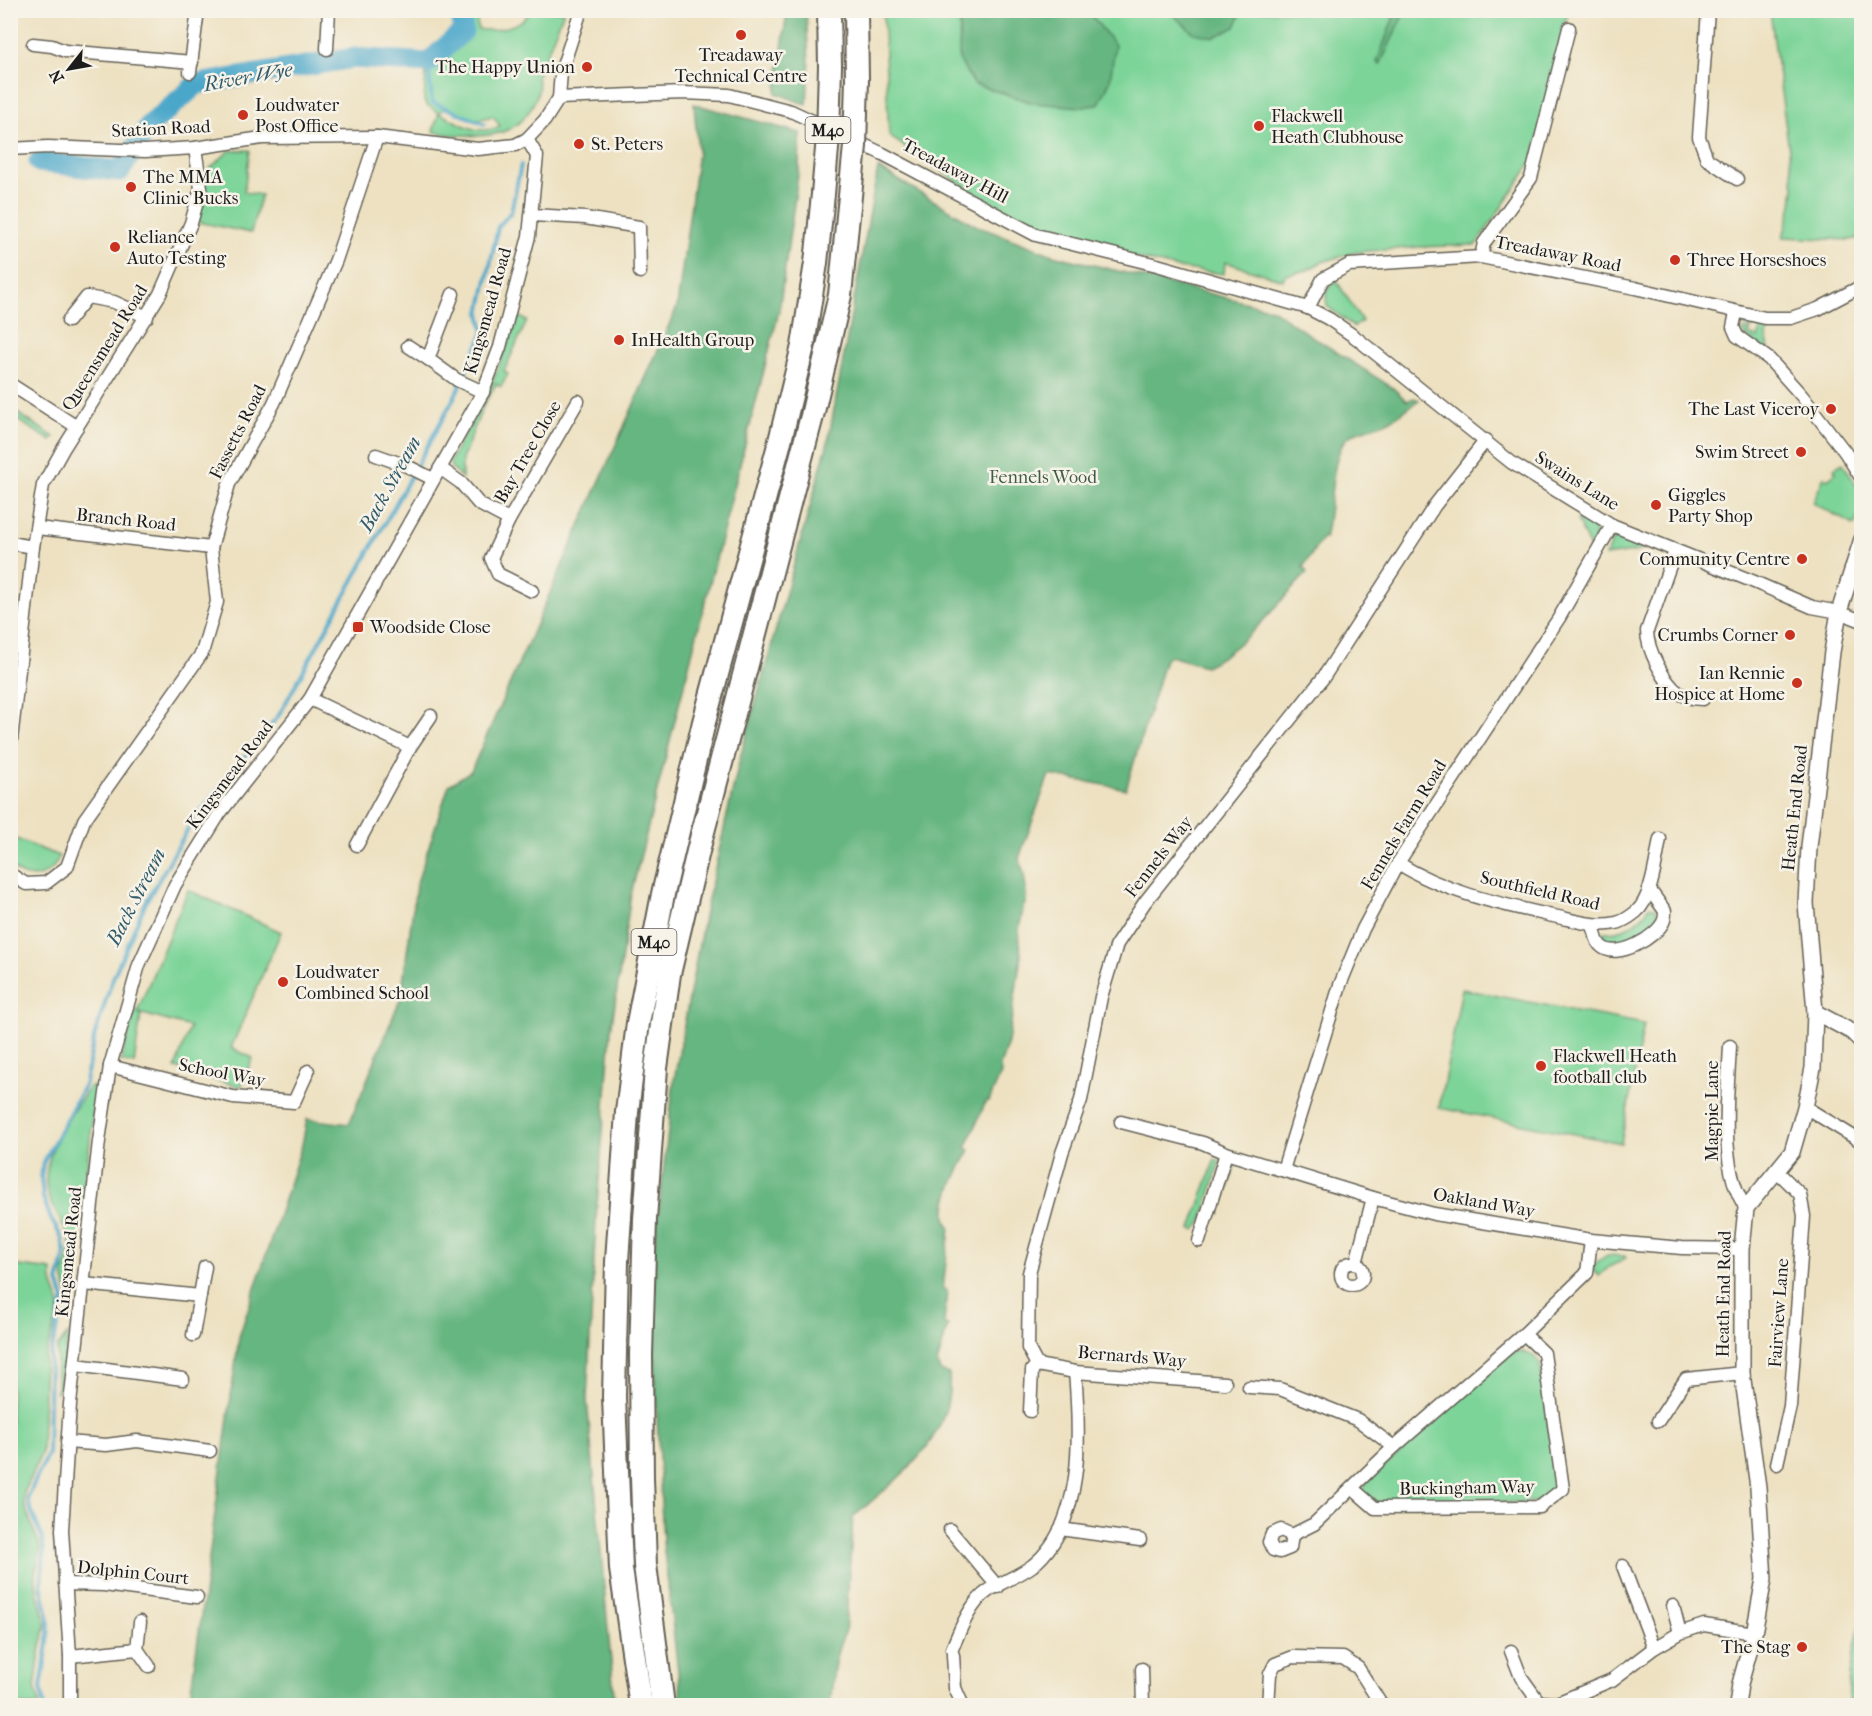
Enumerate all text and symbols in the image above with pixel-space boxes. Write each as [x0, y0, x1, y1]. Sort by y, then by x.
marker: Treadaway Technical Centre [734, 28, 748, 42]
north arrow [39, 39, 99, 99]
place label: Treadaway Technical Centre [675, 45, 807, 87]
place label: The Happy Union [436, 57, 576, 78]
water label: River Wye [200, 58, 295, 96]
marker: The Happy Union [580, 60, 594, 74]
text: N [45, 66, 68, 87]
place label: Loudwater Post Office [255, 95, 340, 137]
place label: Flackwell Heath Clubhouse [1271, 106, 1404, 148]
marker: Loudwater Post Office [236, 108, 250, 122]
street label: Station Road [111, 116, 211, 142]
road number: M40 [806, 117, 850, 143]
marker: Flackwell Heath Clubhouse [1252, 119, 1266, 133]
place label: St. Peters [591, 134, 663, 155]
street label: Treadaway Hill [898, 134, 1012, 208]
marker: St. Peters [572, 137, 586, 151]
place label: The MMA Clinic Bucks [143, 167, 239, 209]
marker: The MMA Clinic Bucks [124, 180, 138, 194]
place label: Reliance Auto Testing [126, 227, 226, 269]
street label: Treadaway Road [1493, 231, 1623, 277]
marker: Reliance Auto Testing [108, 240, 122, 254]
street label: Kingsmead Road [460, 245, 516, 377]
place label: Three Horseshoes [1687, 250, 1827, 271]
marker: Three Horseshoes [1668, 253, 1682, 267]
street label: Queensmead Road [58, 281, 152, 415]
place label: InHealth Group [631, 330, 754, 351]
marker: InHealth Group [612, 333, 626, 347]
street label: Fassetts Road [205, 381, 271, 483]
street label: Bay Tree Close [490, 397, 566, 507]
place label: The Last Viceroy [1688, 399, 1820, 420]
marker: The Last Viceroy [1824, 402, 1838, 416]
water label: Back Stream [354, 432, 426, 537]
place label: Swim Street [1695, 442, 1790, 463]
marker: Swim Street [1794, 445, 1808, 459]
street label: Swains Lane [1531, 447, 1623, 515]
park label: Fennels Wood [989, 467, 1097, 488]
place label: Giggles Party Shop [1668, 485, 1753, 527]
marker: Giggles Party Shop [1649, 498, 1663, 512]
street label: Branch Road [75, 504, 177, 536]
place label: Community Centre [1639, 549, 1790, 570]
marker: Community Centre [1795, 552, 1809, 566]
place label: Woodside Close [369, 617, 491, 638]
marker: Woodside Close [351, 620, 365, 634]
place label: Crumbs Corner [1658, 625, 1778, 646]
marker: Crumbs Corner [1783, 628, 1797, 642]
place label: Ian Rennie Hospice at Home [1654, 663, 1785, 705]
marker: Ian Rennie Hospice at Home [1790, 676, 1804, 690]
street label: Kingsmead Road [182, 716, 278, 834]
street label: Heath End Road [1778, 744, 1812, 872]
street label: Fennels Farm Road [1357, 756, 1451, 894]
street label: Fennels Way [1121, 811, 1198, 902]
water label: Back Stream [101, 845, 170, 950]
street label: Southfield Road [1478, 867, 1602, 915]
road number: M40 [632, 929, 676, 955]
place label: Loudwater Combined School [295, 962, 429, 1004]
marker: Loudwater Combined School [276, 975, 290, 989]
place label: Flackwell Heath football club [1553, 1046, 1677, 1088]
street label: School Way [177, 1054, 269, 1092]
marker: Flackwell Heath football club [1534, 1059, 1548, 1073]
street label: Magpie Lane [1702, 1060, 1723, 1162]
street label: Oakland Way [1431, 1184, 1538, 1223]
street label: Kingsmead Road [52, 1186, 86, 1318]
street label: Heath End Road [1712, 1230, 1736, 1358]
street label: Fairview Lane [1765, 1258, 1793, 1368]
street label: Bernards Way [1077, 1342, 1189, 1372]
street label: Buckingham Way [1399, 1476, 1536, 1500]
street label: Dolphin Court [76, 1557, 191, 1589]
place label: The Stag [1721, 1637, 1790, 1658]
marker: The Stag [1795, 1640, 1809, 1654]

